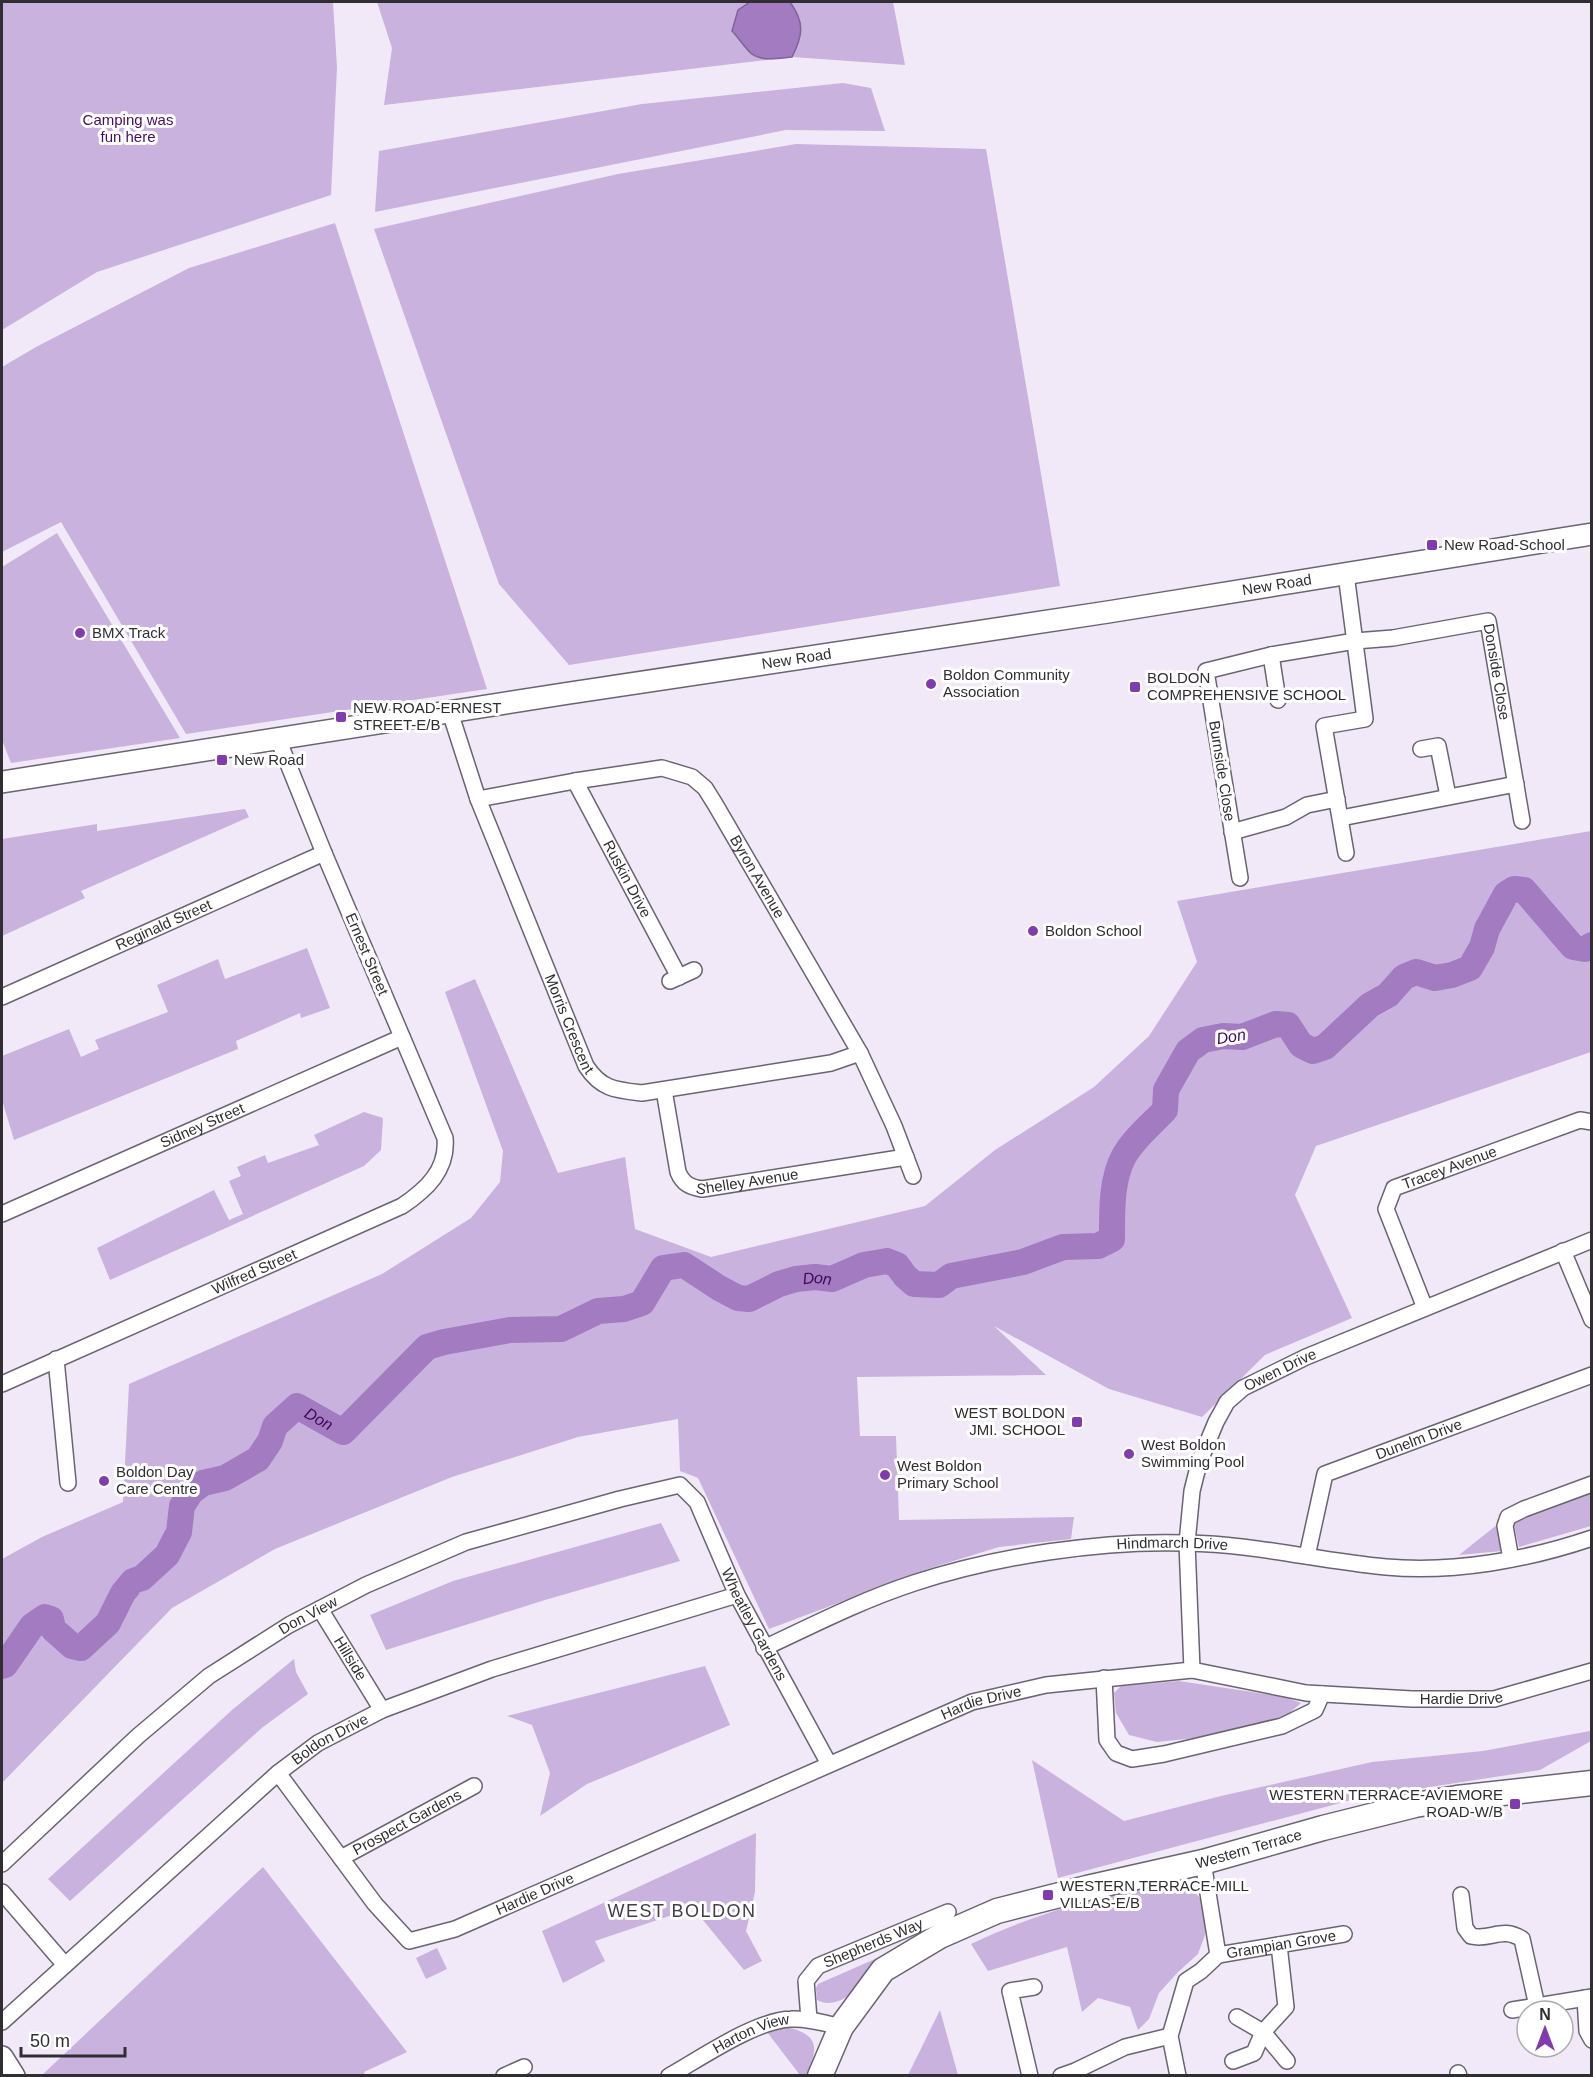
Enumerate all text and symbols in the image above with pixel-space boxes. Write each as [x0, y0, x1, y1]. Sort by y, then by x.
park label: Camping was fun here [83, 111, 173, 145]
place label: New Road-School [1444, 536, 1565, 553]
marker: New Road-School [1425, 538, 1439, 552]
street label: New Road [1241, 570, 1313, 598]
street label: Donside Close [1481, 622, 1514, 721]
place label: BMX Track [92, 624, 166, 641]
marker: BMX Track [73, 626, 87, 640]
street label: New Road [761, 645, 832, 672]
place label: Boldon Community Association [943, 666, 1070, 700]
place label: BOLDON COMPREHENSIVE SCHOOL [1147, 669, 1346, 703]
marker: Boldon Community Association [924, 677, 938, 691]
marker: BOLDON COMPREHENSIVE SCHOOL [1128, 680, 1142, 694]
place label: NEW ROAD-ERNEST STREET-E/B [353, 699, 501, 733]
marker: NEW ROAD-ERNEST STREET-E/B [334, 710, 348, 724]
street label: Burnside Close [1206, 719, 1239, 822]
place label: New Road [234, 751, 304, 768]
marker: New Road [215, 753, 229, 767]
street label: Byron Avenue [727, 832, 789, 921]
street label: Ruskin Drive [600, 837, 655, 920]
street label: Reginald Street [113, 895, 215, 953]
street label: Ernest Street [343, 910, 393, 998]
place label: Boldon School [1045, 922, 1142, 939]
marker: Boldon School [1026, 924, 1040, 938]
street label: Morris Crescent [542, 971, 598, 1078]
water label: Don [1215, 1026, 1247, 1047]
street label: Sidney Street [157, 1099, 247, 1151]
street label: Tracey Avenue [1400, 1142, 1499, 1192]
street label: Shelley Avenue [695, 1165, 799, 1198]
street label: Wilfred Street [209, 1245, 300, 1298]
water label: Don [802, 1269, 833, 1288]
street label: Owen Drive [1241, 1345, 1319, 1394]
water label: Don [302, 1404, 336, 1434]
place label: WEST BOLDON JMI. SCHOOL [954, 1404, 1065, 1438]
marker: WEST BOLDON JMI. SCHOOL [1070, 1415, 1084, 1429]
street label: Dunelm Drive [1373, 1415, 1464, 1463]
place label: West Boldon Swimming Pool [1141, 1436, 1244, 1470]
marker: West Boldon Swimming Pool [1122, 1447, 1136, 1461]
place label: West Boldon Primary School [897, 1457, 999, 1491]
place label: Boldon Day Care Centre [116, 1463, 198, 1497]
marker: West Boldon Primary School [878, 1468, 892, 1482]
marker: Boldon Day Care Centre [97, 1474, 111, 1488]
street label: Hindmarch Drive [1116, 1534, 1229, 1553]
street label: Wheatley Gardens [719, 1566, 791, 1683]
street label: Don View [275, 1592, 340, 1637]
street label: Hillside [331, 1633, 371, 1683]
street label: Hardie Drive [938, 1682, 1023, 1723]
street label: Hardie Drive [1420, 1688, 1505, 1707]
street label: Boldon Drive [288, 1710, 371, 1768]
street label: Prospect Gardens [349, 1786, 464, 1858]
place label: WESTERN TERRACE-AVIEMORE ROAD-W/B [1269, 1786, 1503, 1820]
marker: WESTERN TERRACE-AVIEMORE ROAD-W/B [1508, 1797, 1522, 1811]
street label: Western Terrace [1194, 1825, 1304, 1871]
street label: Hardie Drive [493, 1869, 576, 1918]
place label: WESTERN TERRACE-MILL VILLAS-E/B [1060, 1877, 1249, 1911]
marker: WESTERN TERRACE-MILL VILLAS-E/B [1041, 1888, 1055, 1902]
district label: WEST BOLDON [607, 1901, 757, 1921]
street label: Shepherds Way [821, 1914, 926, 1971]
street label: Grampian Grove [1225, 1926, 1337, 1961]
north arrow [1515, 1999, 1575, 2059]
text: N [1539, 2006, 1551, 2023]
street label: Harton View [710, 2010, 790, 2056]
scale bar [21, 2020, 124, 2058]
text: 50 m [30, 2031, 70, 2051]

